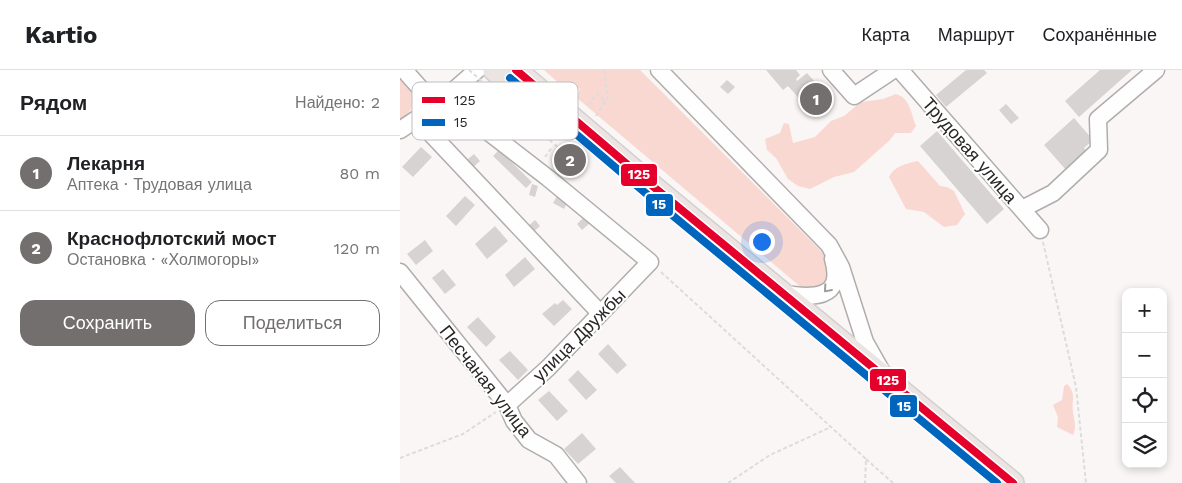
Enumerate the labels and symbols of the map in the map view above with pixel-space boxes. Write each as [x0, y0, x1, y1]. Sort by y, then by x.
pin: 1 [800, 80, 832, 118]
legend [412, 82, 578, 140]
text: 125 [454, 92, 476, 108]
street label: Трудовая улица [918, 93, 1022, 208]
text: 15 [454, 114, 468, 130]
pin: 2 [554, 141, 586, 179]
line badge: 125 [620, 163, 658, 187]
text: 125 [628, 166, 650, 182]
line badge: 15 [645, 193, 674, 217]
text: 15 [652, 196, 666, 212]
your location [749, 229, 775, 255]
one-way arrow [824, 283, 833, 292]
street label: улица Дружбы [528, 284, 630, 386]
street label: Песчаная улица [436, 321, 537, 442]
line badge: 125 [869, 368, 907, 392]
text: 125 [877, 372, 899, 388]
line badge: 15 [889, 394, 918, 418]
text: 15 [897, 398, 911, 414]

